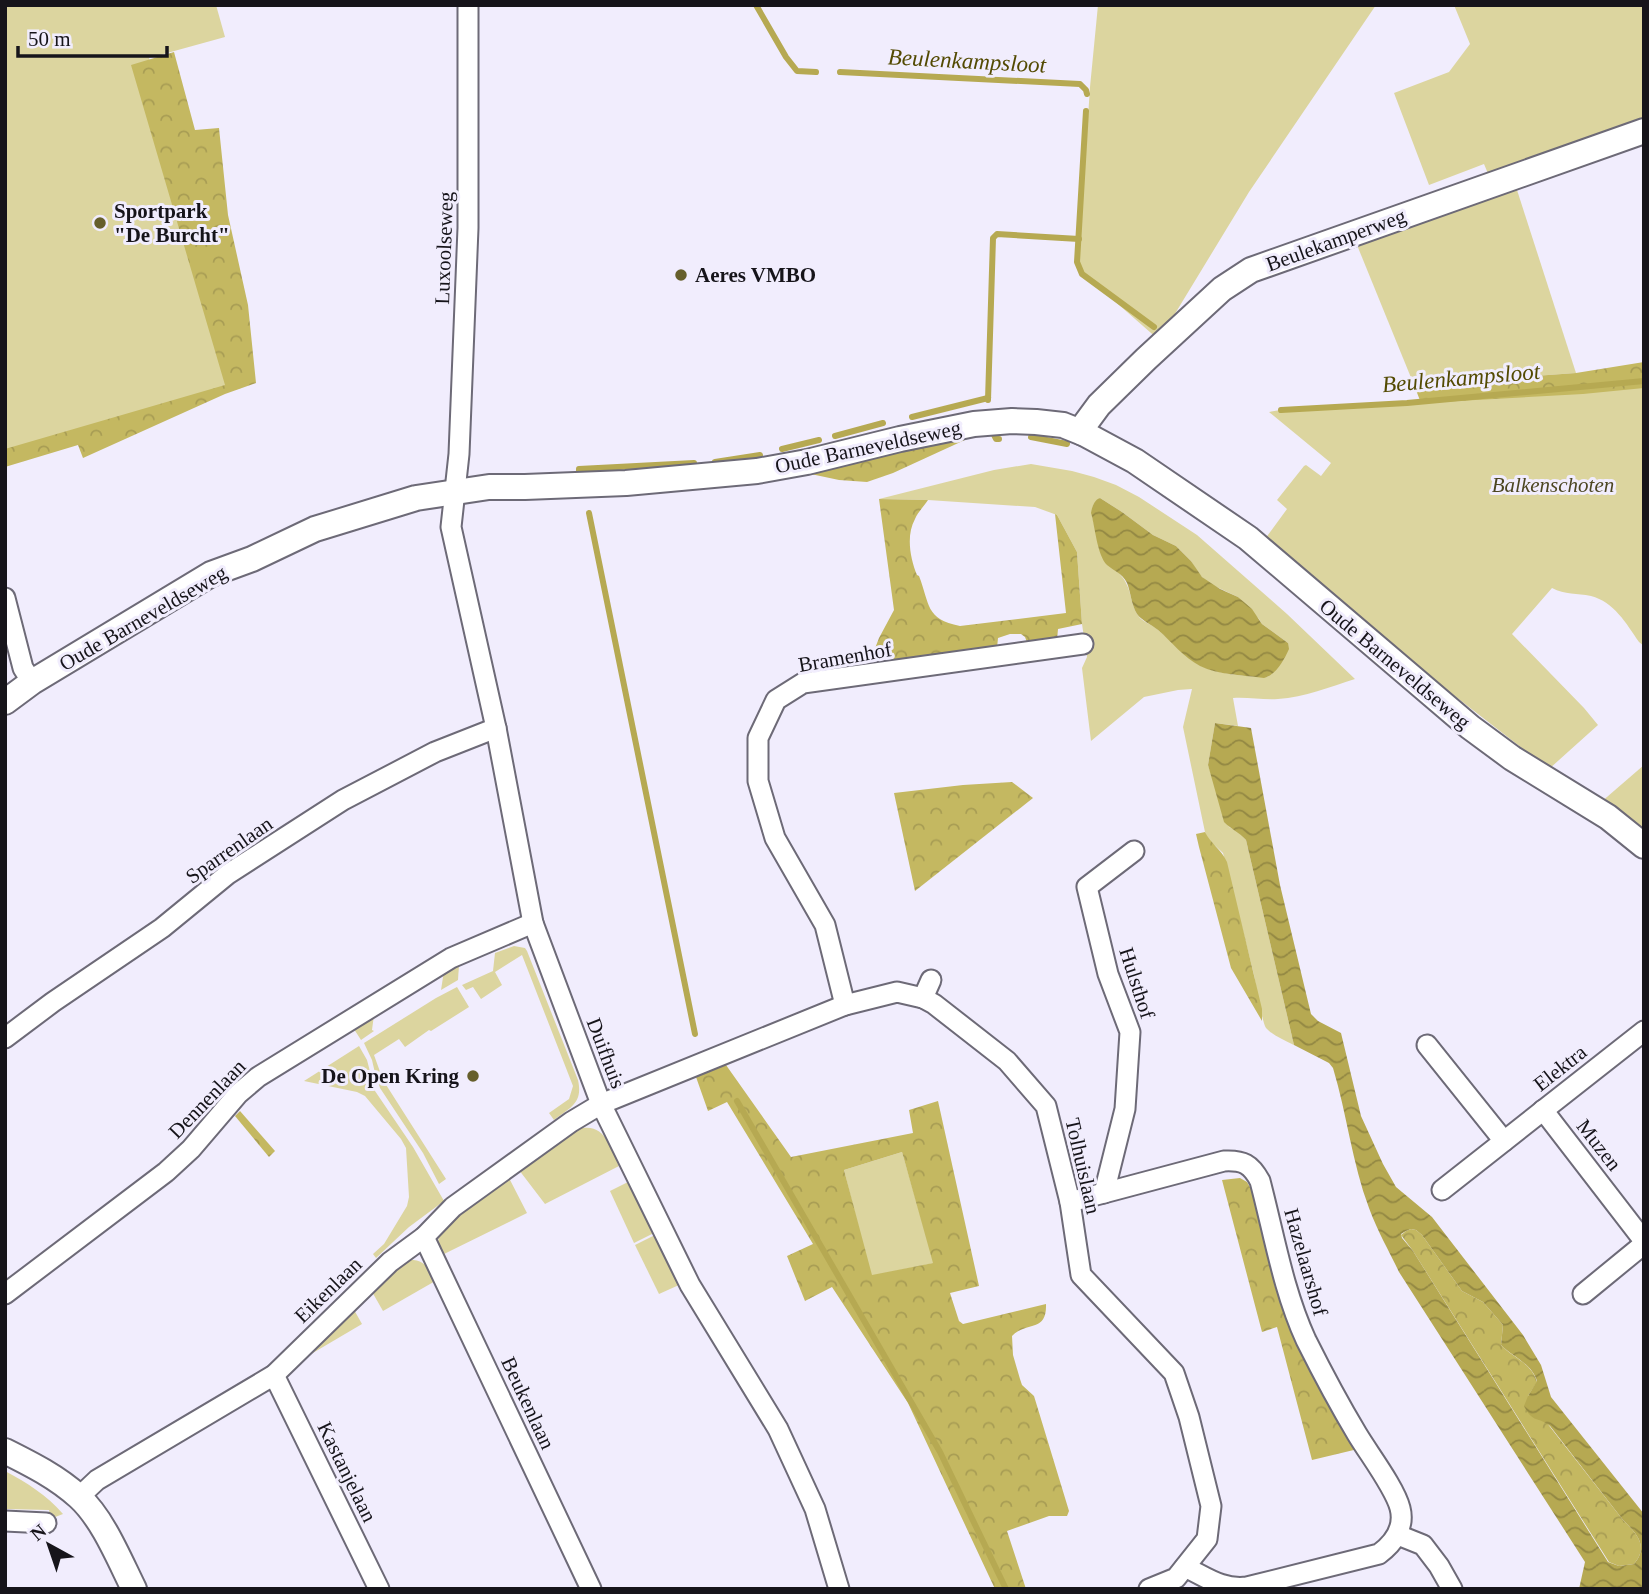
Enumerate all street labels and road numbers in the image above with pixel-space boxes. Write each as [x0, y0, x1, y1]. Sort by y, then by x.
street label: Luxoolseweg [430, 191, 458, 305]
street label: Beulekamperweg [1263, 203, 1410, 276]
street label: Oude Barneveldseweg [773, 415, 964, 478]
street label: Oude Barneveldseweg [55, 560, 231, 676]
street label: Oude Barneveldseweg [1315, 594, 1476, 734]
street label: Bramenhof [796, 637, 894, 677]
street label: Sparrenlaan [181, 811, 277, 889]
street label: Hulsthof [1114, 944, 1160, 1022]
street label: Duifhuis [582, 1014, 630, 1092]
street label: Elektra [1529, 1039, 1592, 1096]
street label: Dennenlaan [164, 1054, 251, 1143]
street label: Muzen [1572, 1115, 1627, 1176]
street label: Tolhuislaan [1060, 1116, 1106, 1217]
street label: Hazelaarshof [1279, 1205, 1333, 1319]
street label: Eikenlaan [289, 1252, 367, 1328]
street label: Beukenlaan [496, 1353, 560, 1453]
street label: Kastanjelaan [312, 1418, 382, 1526]

